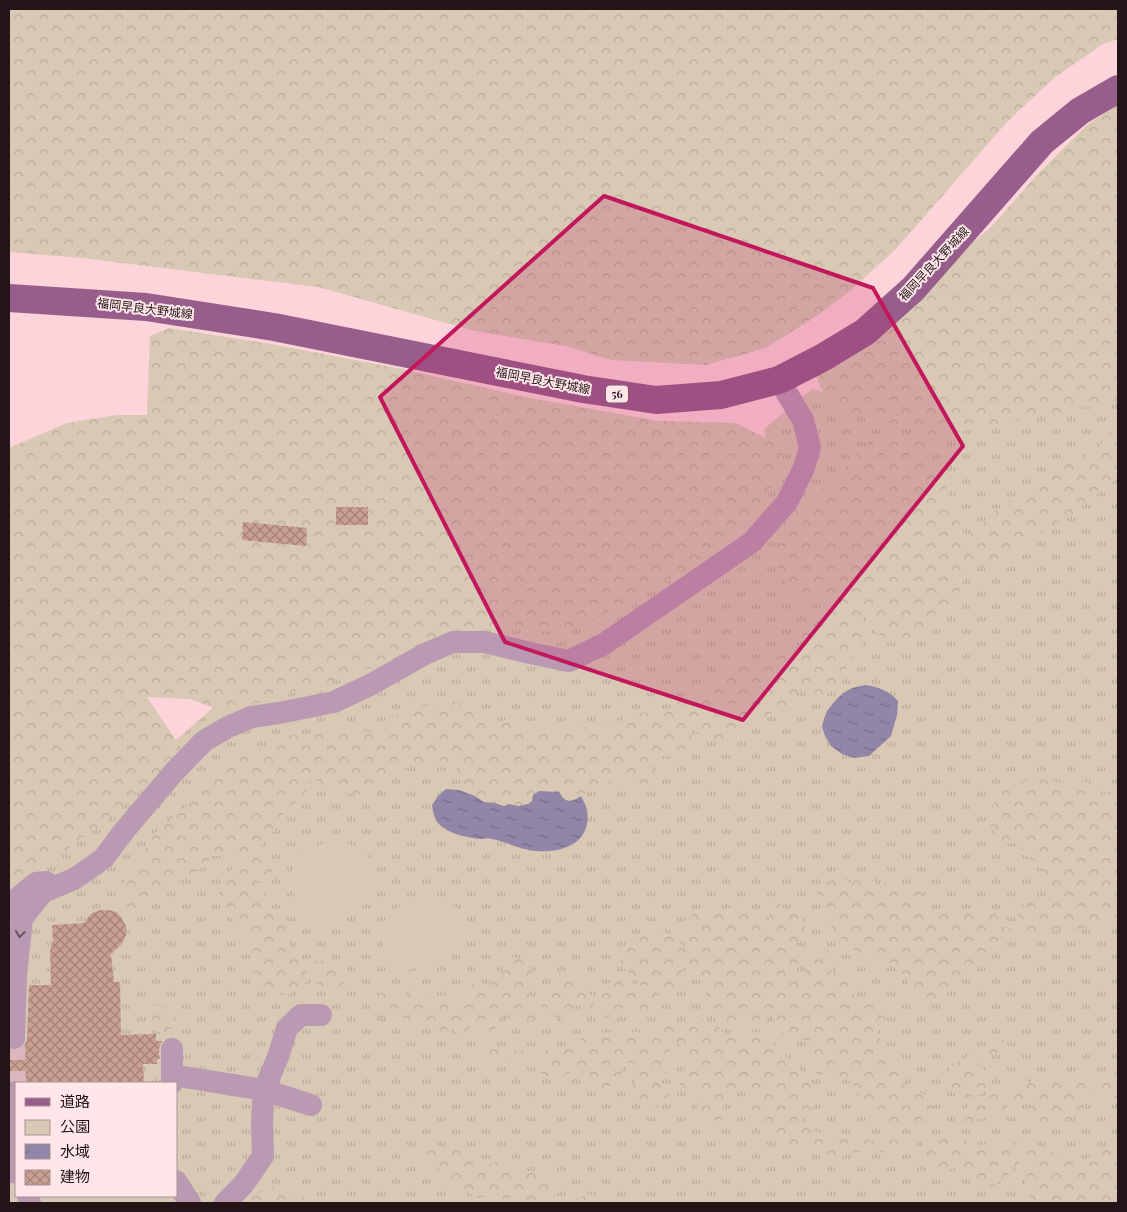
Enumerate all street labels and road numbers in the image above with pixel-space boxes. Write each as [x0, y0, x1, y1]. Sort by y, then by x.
street label: 福岡早良大野城線 [895, 223, 972, 304]
street label: 福岡早良大野城線 [96, 294, 194, 322]
street label: 福岡早良大野城線 [495, 363, 592, 397]
road number: 56 [606, 386, 628, 402]

